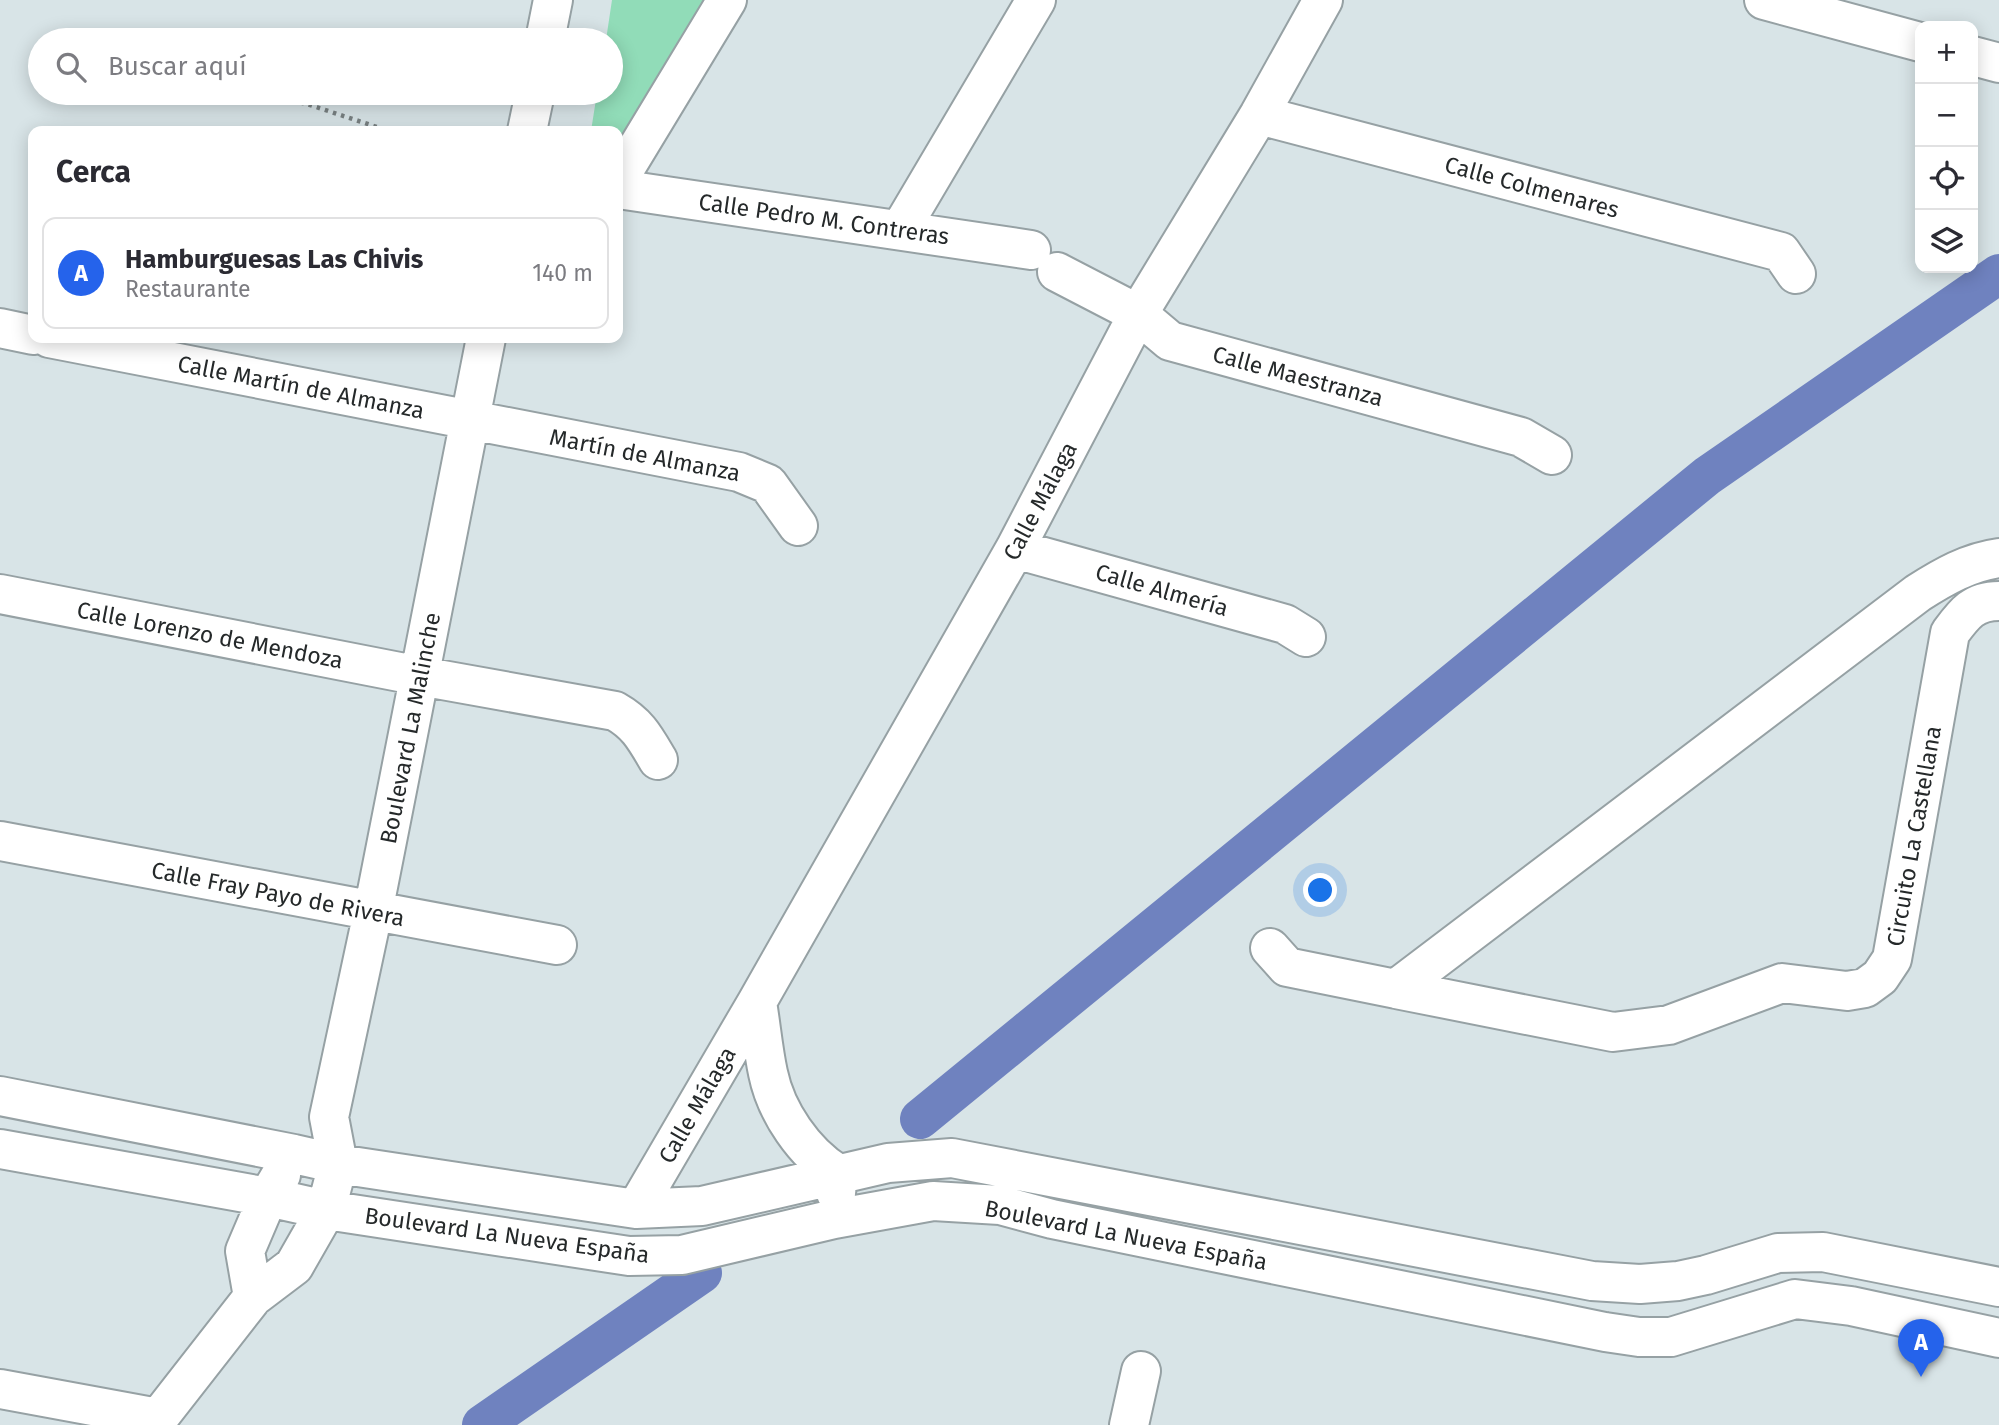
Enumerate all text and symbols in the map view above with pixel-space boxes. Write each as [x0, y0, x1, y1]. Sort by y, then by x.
map controls [1915, 21, 1978, 273]
button: + [1915, 21, 1978, 84]
search box [28, 28, 623, 105]
icon: search [52, 48, 90, 86]
text: Buscar aquí [108, 51, 246, 82]
button: − [1915, 84, 1978, 147]
button: locate [1915, 147, 1978, 210]
street label: Calle Colmenares [1442, 150, 1622, 224]
text: Cerca [56, 154, 131, 190]
street label: Calle Pedro M. Contreras [697, 188, 951, 250]
button: layers [1915, 210, 1978, 273]
text: Hamburguesas Las Chivis [125, 244, 423, 275]
text: A [74, 259, 88, 287]
text: 140 m [532, 259, 593, 287]
text: Restaurante [125, 275, 250, 303]
street label: Calle Maestranza [1210, 340, 1386, 412]
street label: Calle Martín de Almanza [175, 349, 427, 425]
street label: Martín de Almanza [547, 423, 743, 487]
street label: Calle Málaga [997, 437, 1083, 565]
street label: Calle Almería [1092, 558, 1232, 622]
street label: Calle Lorenzo de Mendoza [75, 595, 345, 675]
street label: Boulevard La Malinche [374, 610, 446, 846]
street label: Circuito La Castellana [1881, 723, 1947, 949]
street label: Calle Fray Payo de Rivera [149, 856, 407, 932]
your location [1303, 873, 1337, 907]
street label: Calle Málaga [652, 1042, 742, 1168]
street label: Boulevard La Nueva España [982, 1194, 1270, 1276]
street label: Boulevard La Nueva España [363, 1201, 651, 1269]
pin: A [1898, 1319, 1944, 1377]

